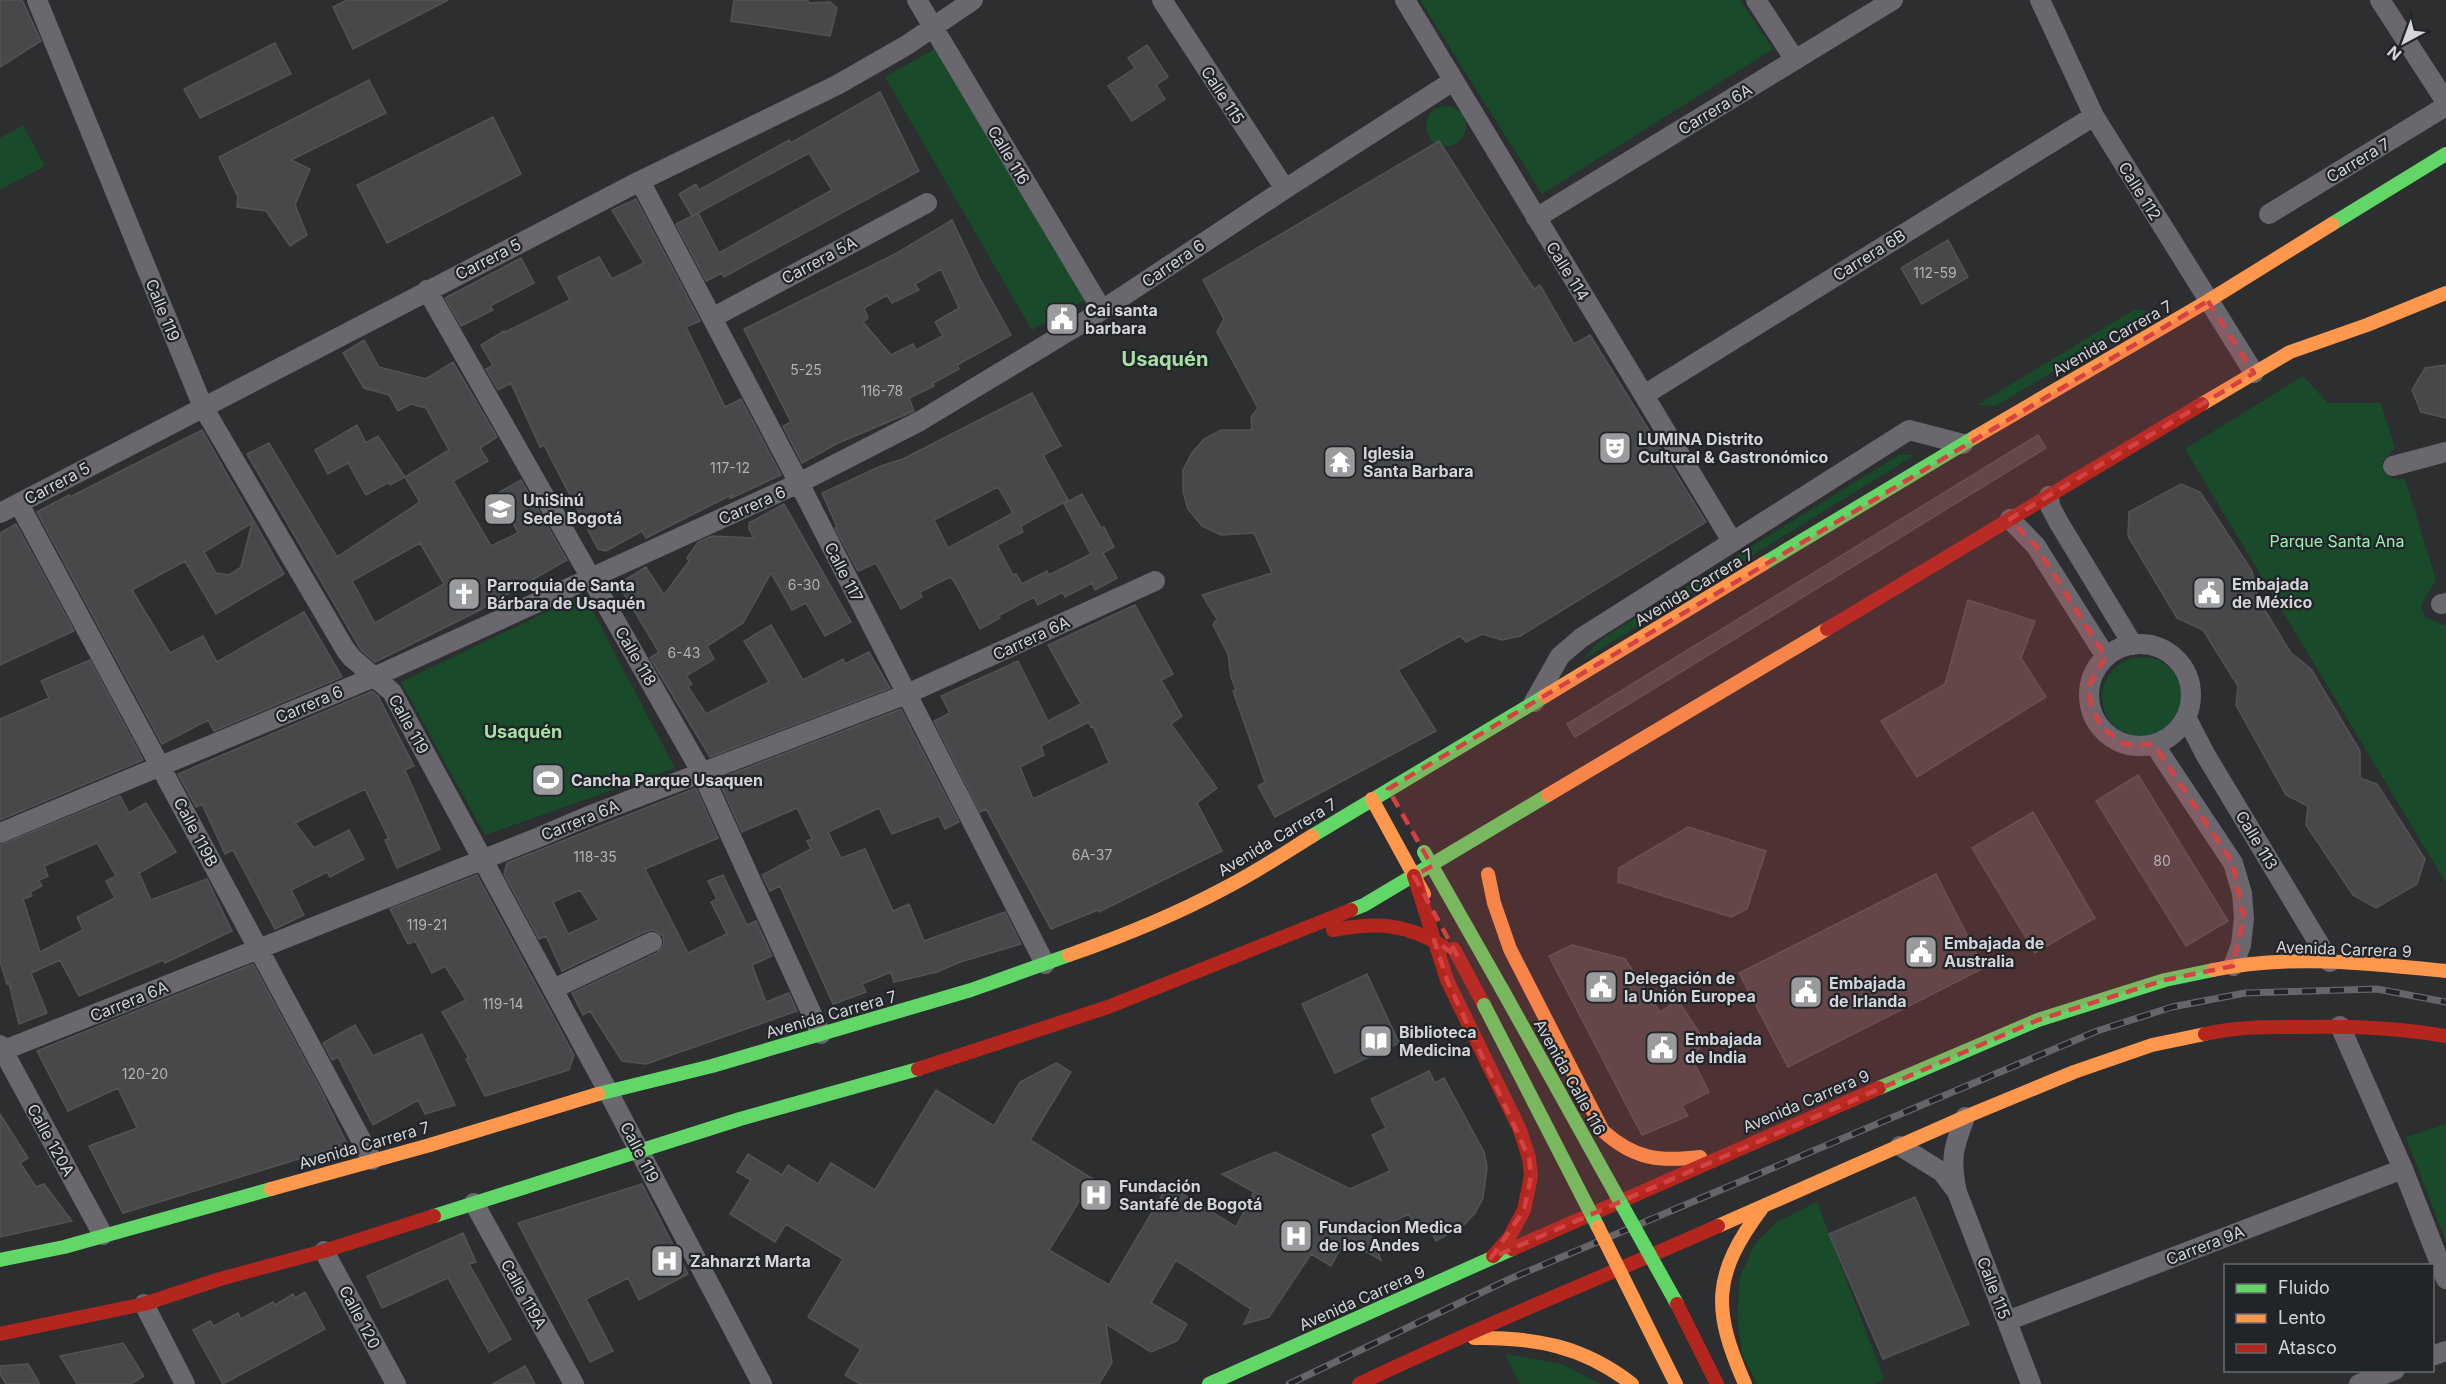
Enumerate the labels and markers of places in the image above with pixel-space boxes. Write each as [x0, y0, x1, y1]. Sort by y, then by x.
place label: Cai santa barbara [1085, 300, 1158, 338]
public building icon: Cai santa barbara [1044, 301, 1080, 337]
place label: LUMINA Distrito Cultural & Gastronómico [1638, 429, 1829, 467]
theatre icon: LUMINA Distrito Cultural & Gastronómico [1597, 430, 1633, 466]
place label: Iglesia Santa Barbara [1363, 443, 1474, 481]
temple icon: Iglesia Santa Barbara [1322, 444, 1358, 480]
place label: UniSinú Sede Bogotá [523, 490, 622, 528]
school or university icon: UniSinú Sede Bogotá [482, 491, 518, 527]
place label: Embajada de México [2232, 574, 2313, 612]
place label: Parroquia de Santa Bárbara de Usaquén [487, 575, 645, 613]
public building icon: Embajada de México [2191, 575, 2227, 611]
church icon: Parroquia de Santa Bárbara de Usaquén [446, 576, 482, 612]
sports icon: Cancha Parque Usaquen [530, 762, 566, 798]
place label: Cancha Parque Usaquen [571, 770, 763, 790]
place label: Embajada de Australia [1944, 933, 2044, 971]
public building icon: Embajada de Australia [1903, 934, 1939, 970]
place label: Delegación de la Unión Europea [1624, 968, 1756, 1006]
public building icon: Delegación de la Unión Europea [1583, 969, 1619, 1005]
place label: Embajada de Irlanda [1829, 973, 1907, 1011]
public building icon: Embajada de Irlanda [1788, 974, 1824, 1010]
place label: Biblioteca Medicina [1399, 1022, 1477, 1060]
library icon: Biblioteca Medicina [1358, 1023, 1394, 1059]
place label: Embajada de India [1685, 1029, 1762, 1067]
public building icon: Embajada de India [1644, 1030, 1680, 1066]
place label: Fundación Santafé de Bogotá [1119, 1176, 1262, 1214]
hospital icon: Fundación Santafé de Bogotá [1078, 1177, 1114, 1213]
place label: Fundacion Medica de los Andes [1319, 1217, 1462, 1255]
hospital icon: Fundacion Medica de los Andes [1278, 1218, 1314, 1254]
hospital icon: Zahnarzt Marta [649, 1243, 685, 1279]
place label: Zahnarzt Marta [690, 1251, 811, 1271]

